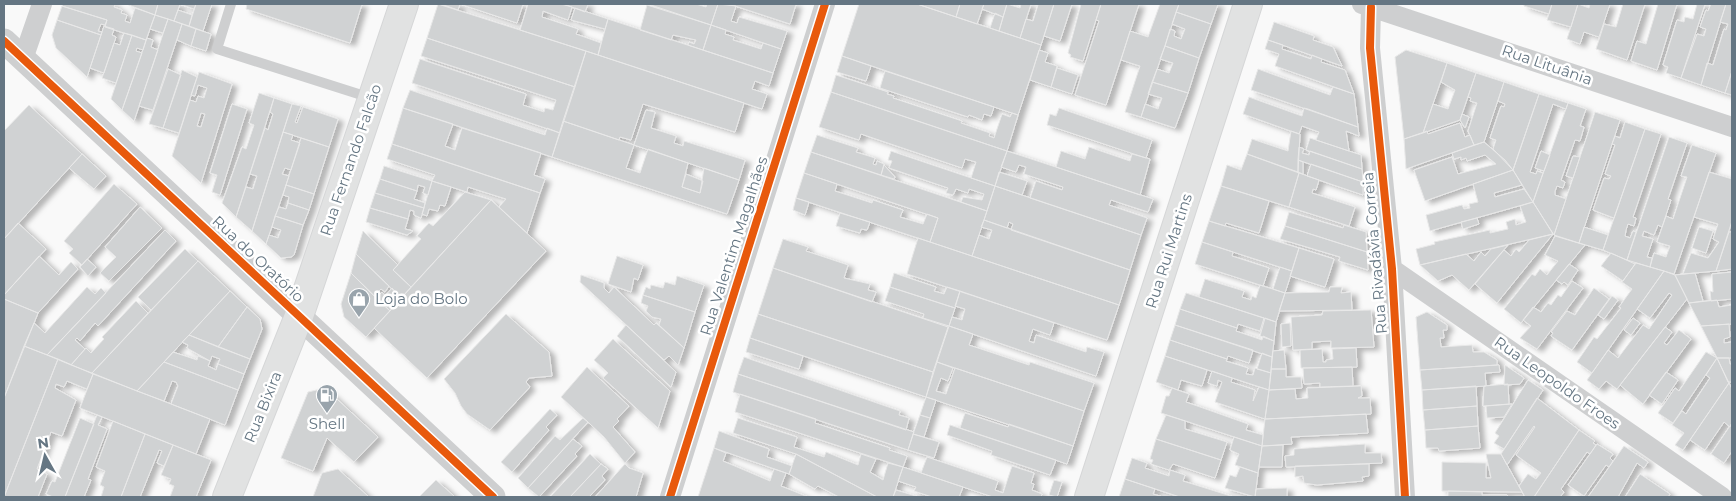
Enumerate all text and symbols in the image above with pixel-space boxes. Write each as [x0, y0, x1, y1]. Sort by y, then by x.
street label: Rua Lituânia [1499, 40, 1595, 89]
street label: Rua Fernando Falcão [316, 81, 385, 238]
street label: Rua Valentim Magalhães [696, 154, 771, 338]
street label: Rua Rivadávia Correia [1358, 171, 1391, 335]
street label: Rua Rui Martins [1141, 191, 1196, 311]
street label: Rua do Oratório [208, 211, 308, 306]
shop icon: Loja do Bolo [347, 287, 371, 318]
place label: Loja do Bolo [375, 289, 468, 308]
street label: Rua Leopoldo Froes [1491, 332, 1624, 433]
street label: Rua Bixira [240, 368, 285, 445]
fuel station icon: Shell [315, 383, 339, 414]
place label: Shell [309, 414, 345, 433]
north arrow [20, 431, 70, 481]
text: N [36, 433, 50, 453]

